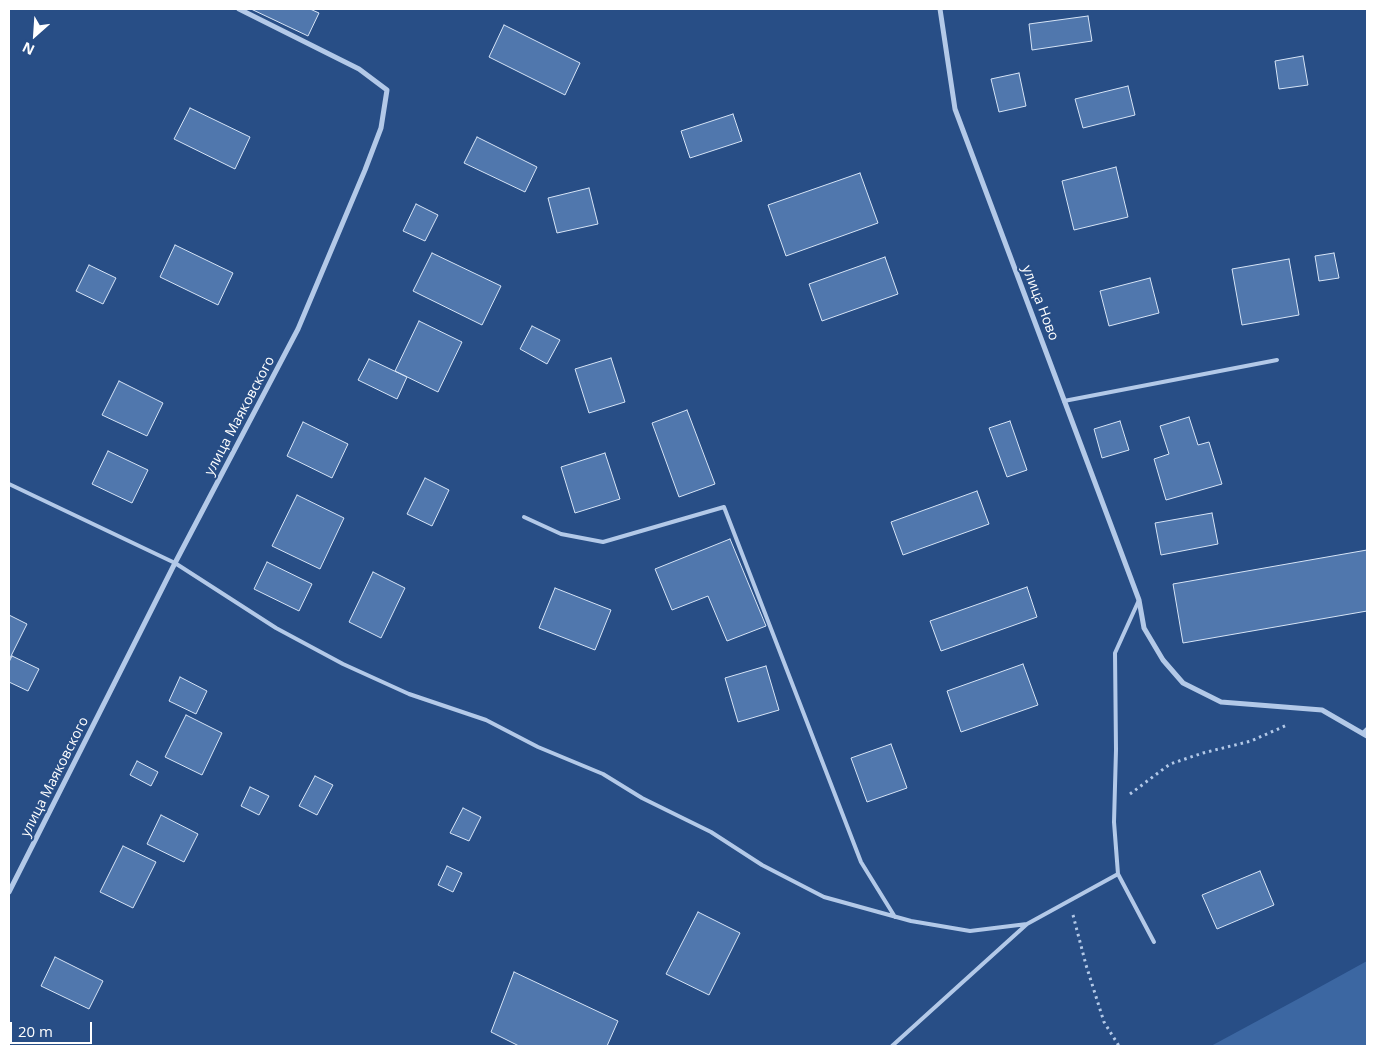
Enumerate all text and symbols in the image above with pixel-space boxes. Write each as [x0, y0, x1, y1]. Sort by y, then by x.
north arrow [10, 10, 60, 60]
text: N [19, 38, 37, 60]
street label: улица Ново [1018, 263, 1062, 343]
street label: улица Маяковского [201, 353, 279, 479]
street label: улица Маяковского [17, 714, 93, 840]
scale bar [12, 1012, 95, 1044]
text: 20 m [18, 1021, 53, 1041]

